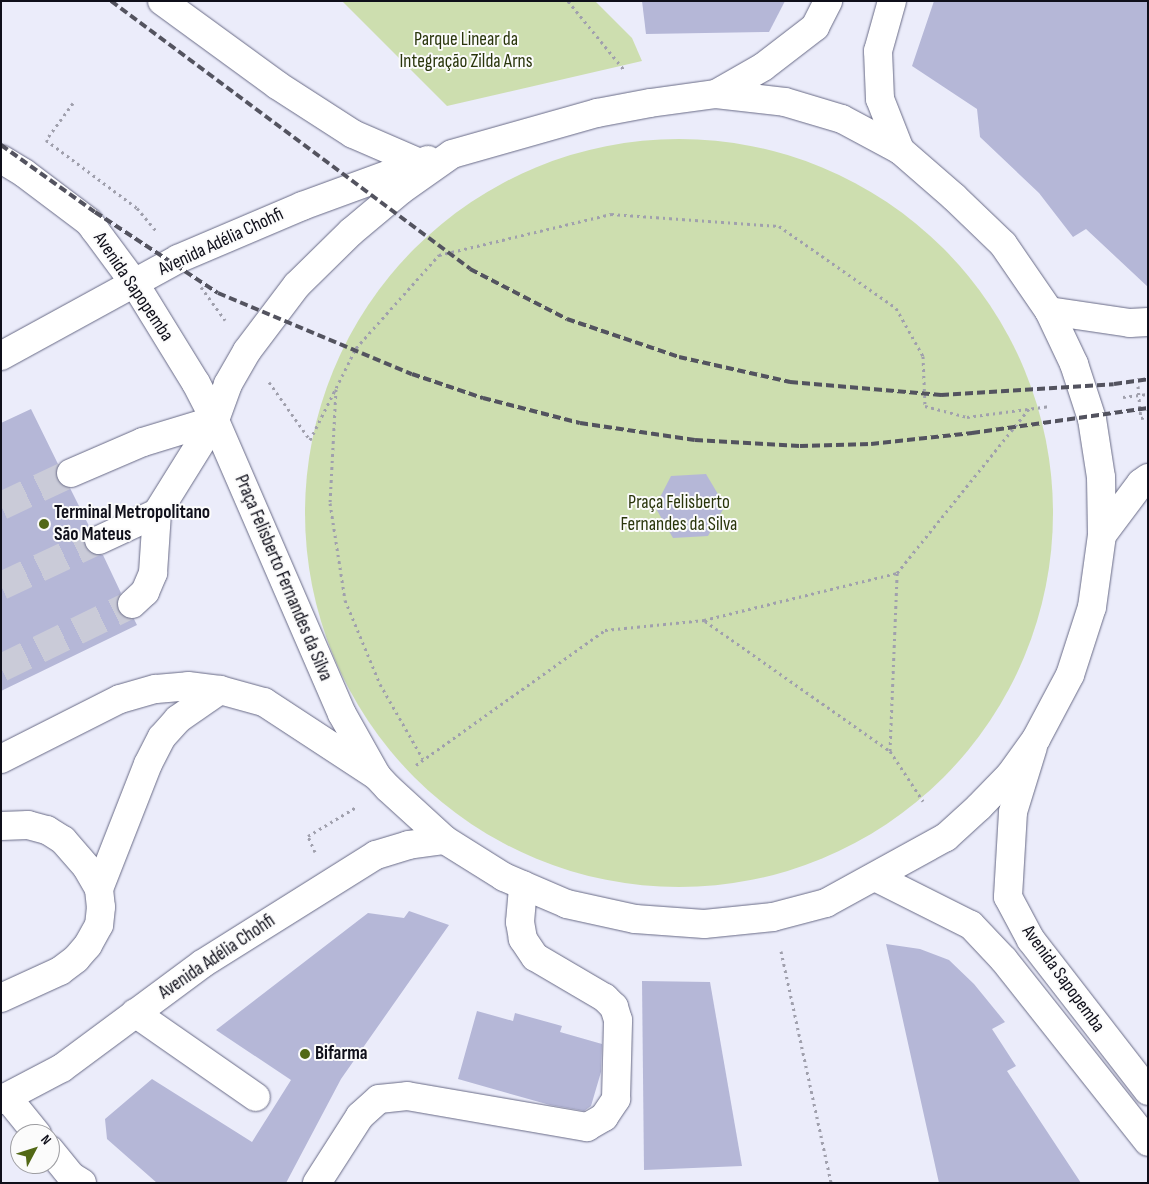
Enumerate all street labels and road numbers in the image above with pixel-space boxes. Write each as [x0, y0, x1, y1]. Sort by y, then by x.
street label: Avenida Adélia Chohfi [155, 203, 287, 281]
street label: Avenida Sapopemba [88, 228, 178, 346]
street label: Praça Felisberto Fernandes da Silva [229, 472, 337, 684]
street label: Avenida Adélia Chohfi [154, 910, 280, 1004]
street label: Avenida Sapopemba [1017, 921, 1109, 1037]

